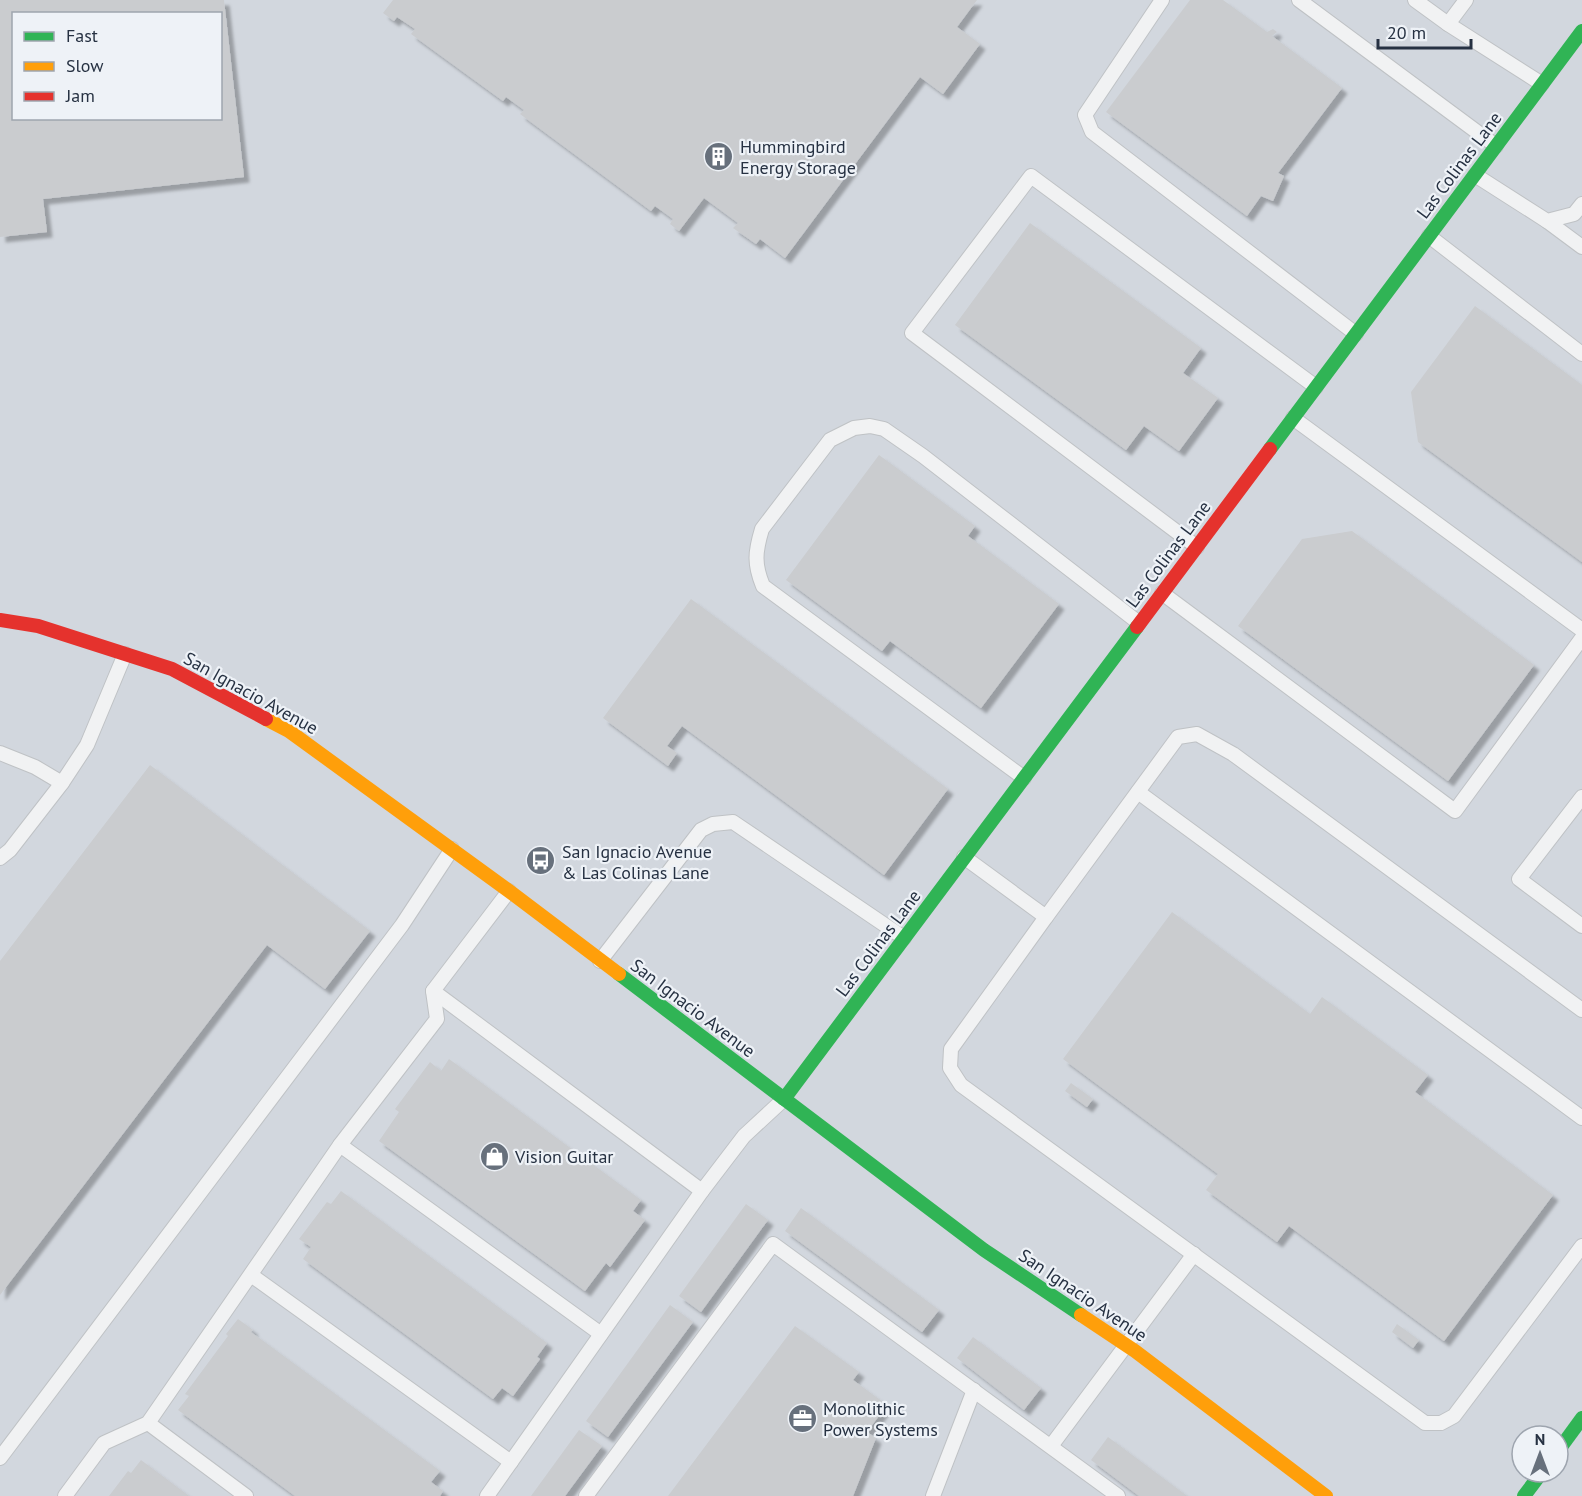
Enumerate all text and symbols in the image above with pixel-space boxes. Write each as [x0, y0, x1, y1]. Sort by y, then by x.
legend [12, 12, 222, 120]
scale bar [1378, 12, 1471, 50]
text: 20 m [1387, 21, 1426, 44]
text: Fast [66, 24, 98, 47]
text: Slow [66, 54, 104, 77]
text: Jam [65, 84, 95, 107]
street label: Las Colinas Lane [1411, 107, 1507, 223]
place label: Hummingbird Energy Storage [740, 135, 856, 179]
building icon: Hummingbird Energy Storage [703, 140, 735, 172]
street label: Las Colinas Lane [1120, 496, 1216, 612]
street label: San Ignacio Avenue [180, 647, 322, 739]
place label: San Ignacio Avenue & Las Colinas Lane [562, 840, 712, 884]
bus stop icon: San Ignacio Avenue & Las Colinas Lane [525, 845, 557, 877]
street label: Las Colinas Lane [830, 885, 926, 1001]
street label: San Ignacio Avenue [626, 954, 760, 1062]
shop icon: Vision Guitar [478, 1140, 510, 1172]
place label: Vision Guitar [514, 1145, 613, 1168]
street label: San Ignacio Avenue [1014, 1244, 1152, 1346]
place label: Monolithic Power Systems [823, 1397, 938, 1441]
office icon: Monolithic Power Systems [786, 1402, 818, 1434]
north arrow [1510, 1424, 1570, 1484]
text: N [1535, 1429, 1545, 1449]

